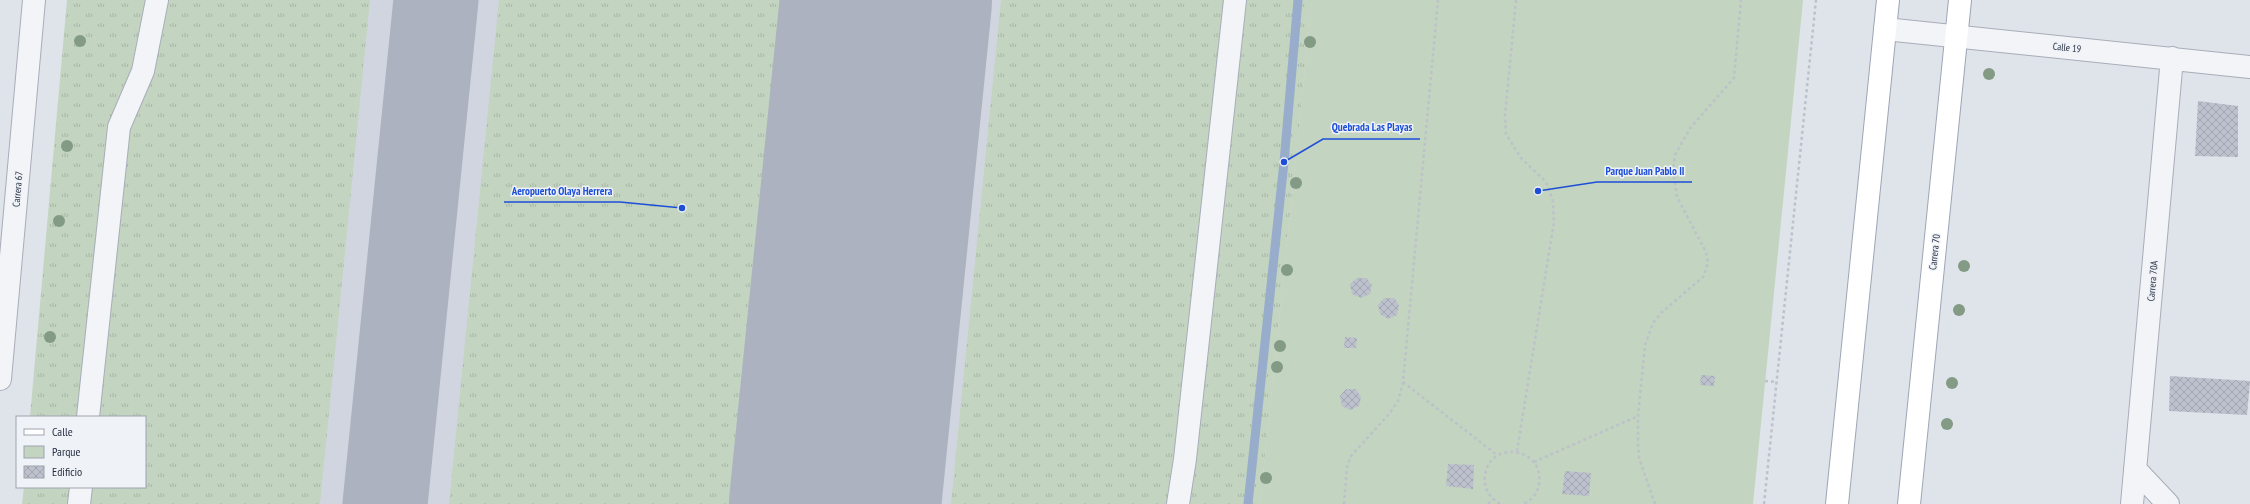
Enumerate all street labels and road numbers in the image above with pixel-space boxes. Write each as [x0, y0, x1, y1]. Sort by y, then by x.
street label: Calle 19 [2052, 40, 2082, 55]
street label: Carrera 67 [9, 171, 26, 208]
street label: Carrera 70 [1926, 233, 1943, 271]
street label: Carrera 70A [2144, 260, 2161, 302]

